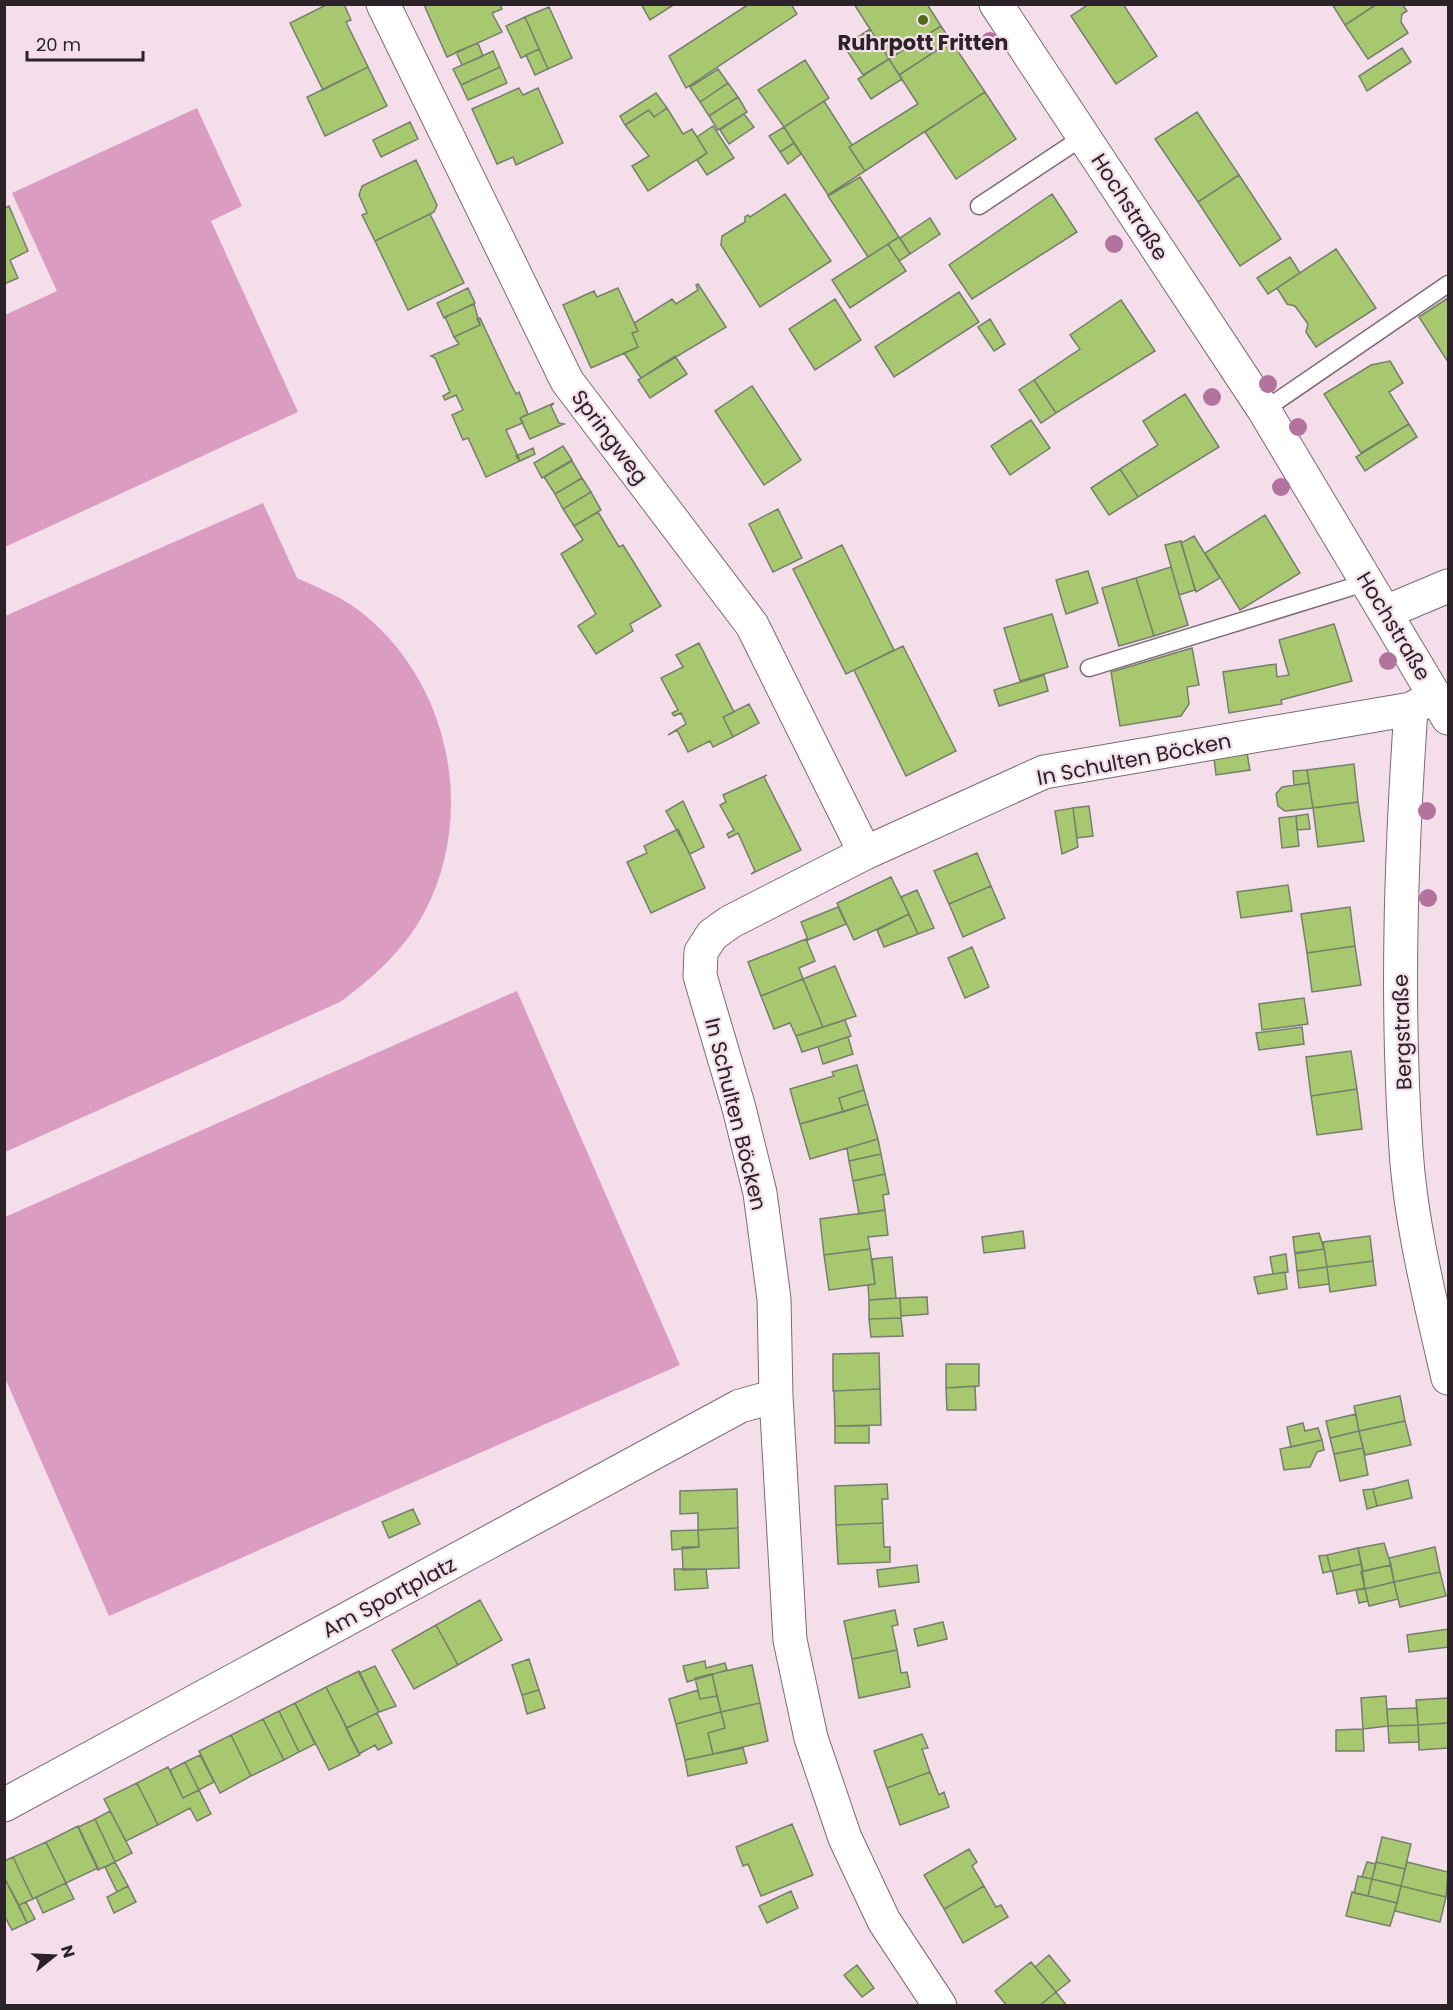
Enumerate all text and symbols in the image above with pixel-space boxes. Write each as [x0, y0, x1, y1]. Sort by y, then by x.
marker: Ruhrpott Fritten [916, 13, 930, 27]
scale bar [27, 24, 142, 62]
place label: Ruhrpott Fritten [838, 28, 1008, 57]
text: 20 m [36, 32, 81, 57]
street label: Hochstraße [1085, 148, 1175, 266]
street label: Springweg [565, 384, 655, 490]
street label: Hochstraße [1350, 566, 1438, 686]
street label: In Schulten Böcken [1034, 726, 1234, 792]
street label: Bergstraße [1385, 974, 1419, 1090]
street label: In Schulten Böcken [698, 1015, 774, 1213]
street label: Am Sportplatz [317, 1550, 461, 1644]
north arrow [24, 1926, 84, 1986]
text: N [55, 1942, 81, 1961]

